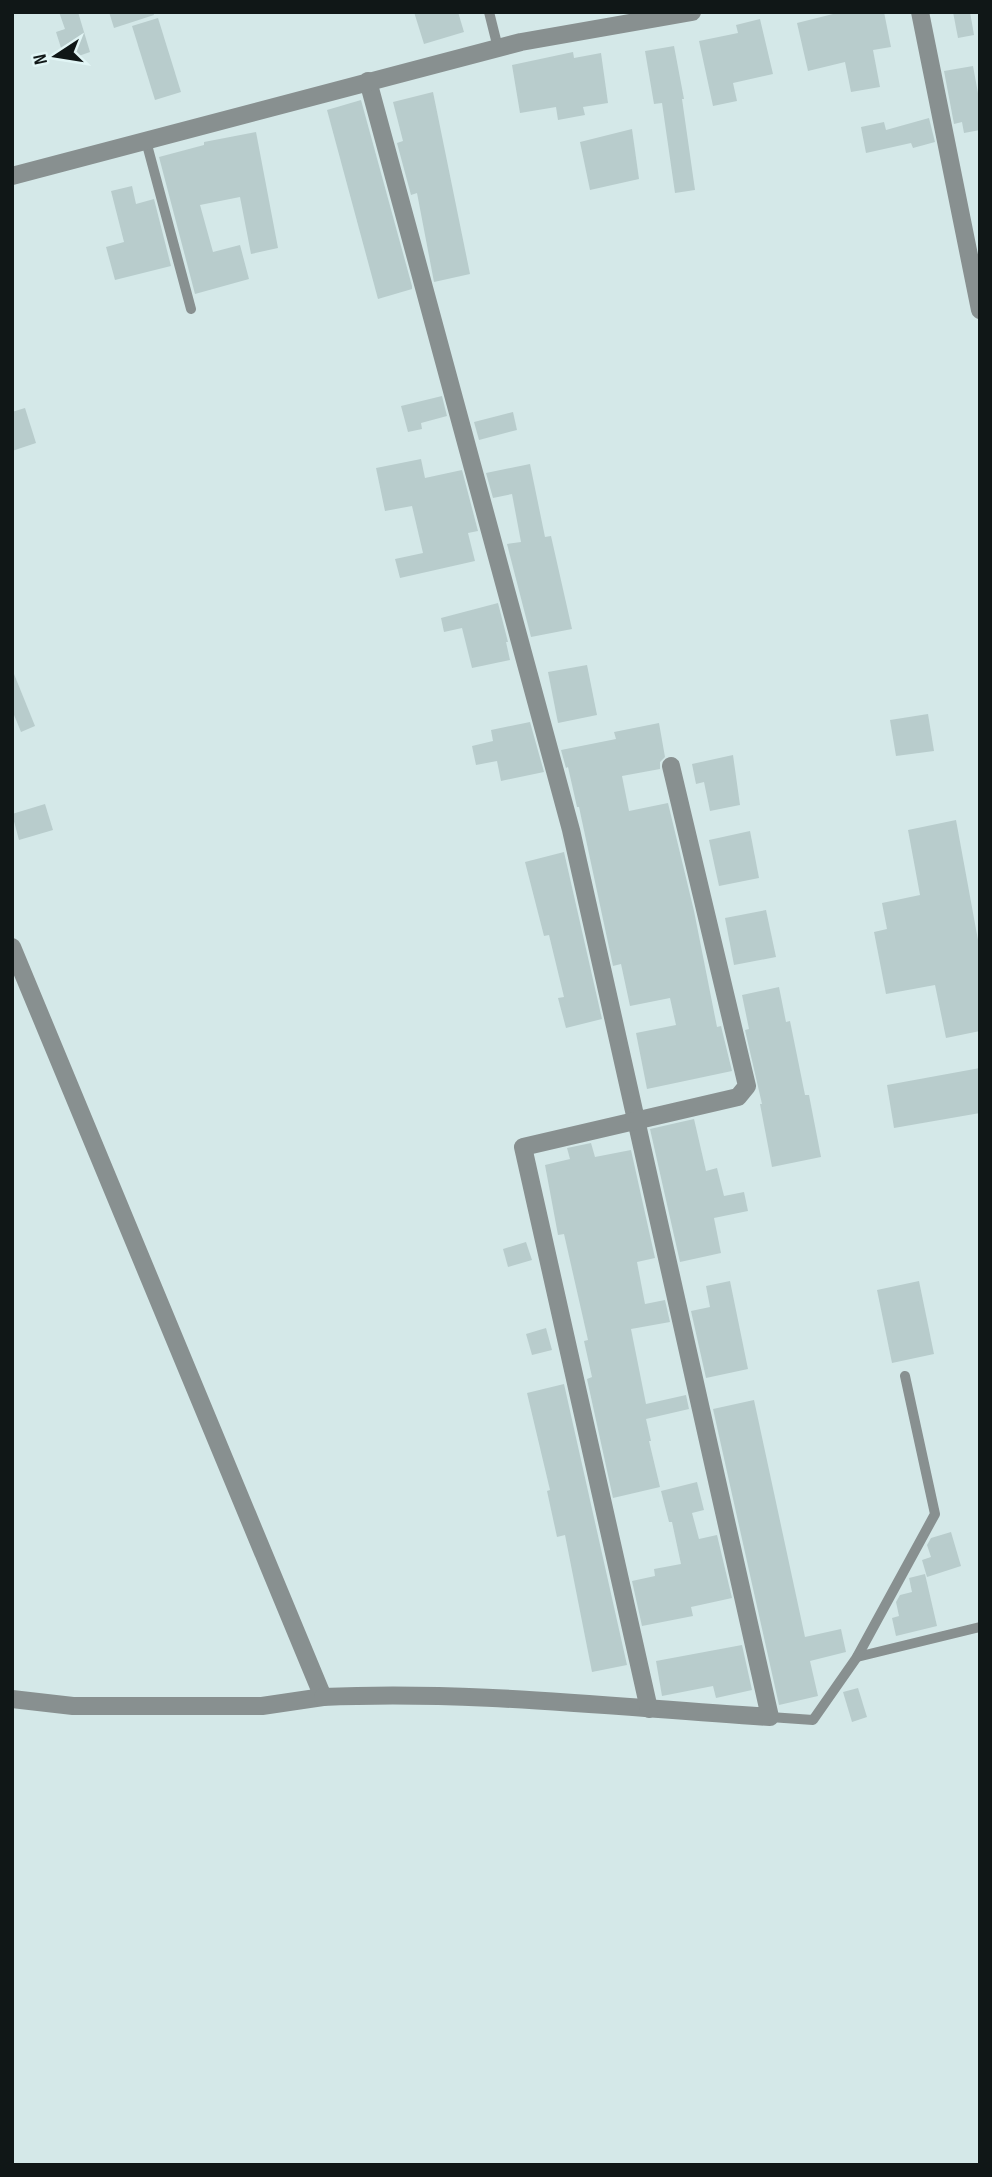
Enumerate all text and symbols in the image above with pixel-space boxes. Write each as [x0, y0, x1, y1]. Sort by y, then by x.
north arrow [21, 21, 91, 91]
text: N [29, 52, 53, 67]

